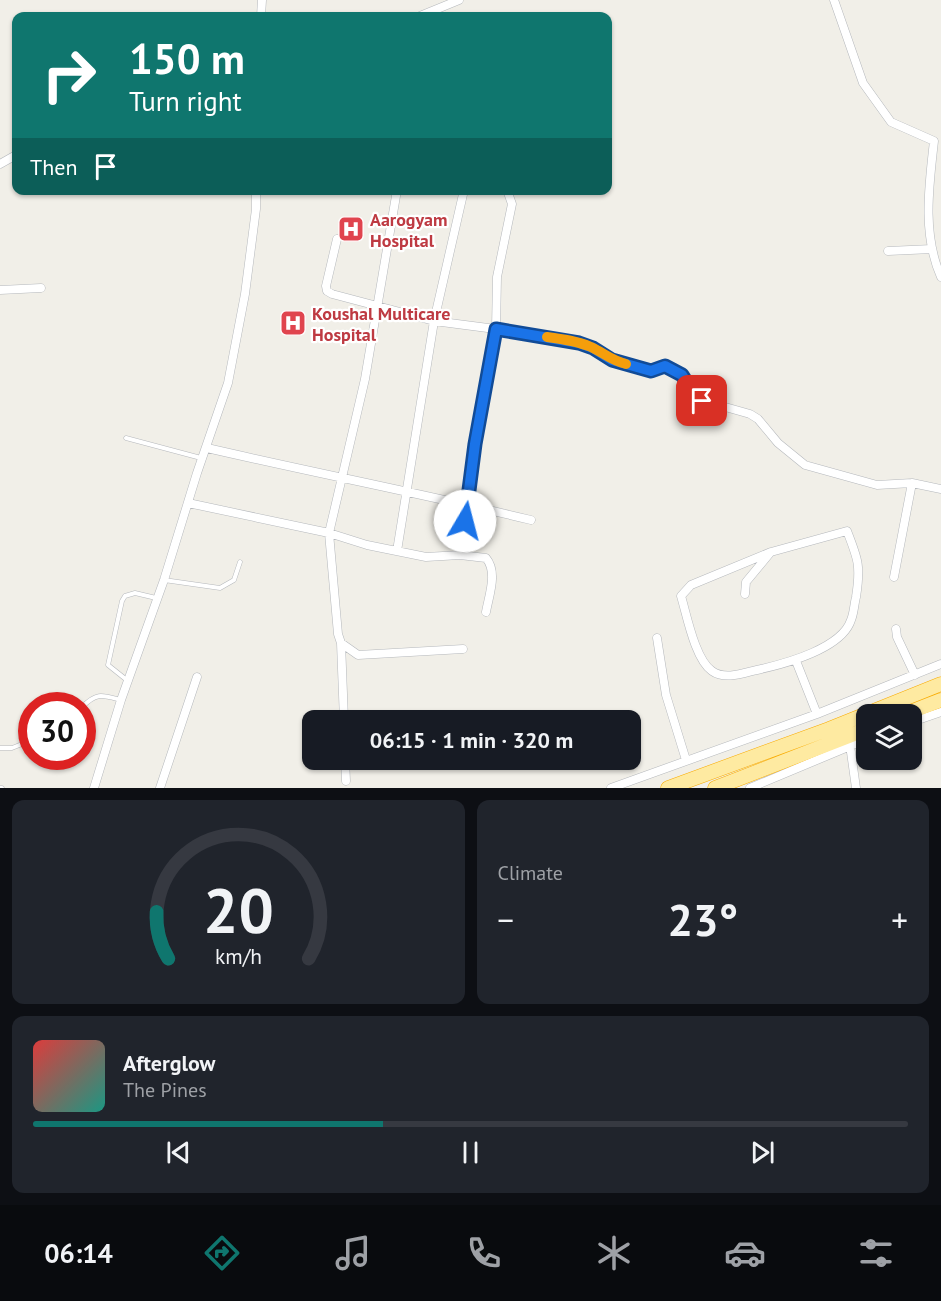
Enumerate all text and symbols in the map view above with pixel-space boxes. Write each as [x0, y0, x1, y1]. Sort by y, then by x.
text: 150 m [129, 31, 245, 86]
icon: right [30, 36, 108, 114]
text: Turn right [129, 84, 242, 118]
icon: arrive [89, 150, 122, 183]
text: Then [30, 153, 77, 181]
place label: Aarogyam Hospital [370, 208, 447, 252]
hospital icon: Aarogyam Hospital [336, 214, 366, 244]
place label: Koushal Multicare Hospital [312, 302, 451, 346]
hospital icon: Koushal Multicare Hospital [278, 308, 308, 338]
pin [676, 375, 727, 426]
icon: arrive [685, 384, 718, 417]
position arrow [433, 489, 497, 553]
speed limit sign: 30 [18, 692, 96, 770]
map controls [856, 704, 922, 770]
button: layers [856, 704, 922, 770]
text: 06:15 · 1 min · 320 m [370, 726, 573, 754]
text: Climate [498, 860, 563, 886]
text: 20 [203, 869, 274, 950]
text: 23° [667, 890, 738, 948]
text: − [498, 898, 514, 941]
text: + [891, 898, 908, 941]
text: km/h [215, 942, 262, 970]
text: Afterglow [123, 1049, 215, 1077]
text: The Pines [123, 1077, 207, 1103]
icon: previous [162, 1136, 195, 1169]
icon: pause [454, 1136, 487, 1169]
icon: next [746, 1136, 779, 1169]
icon: directions [201, 1232, 243, 1274]
icon: music [332, 1232, 374, 1274]
icon: phone [463, 1232, 505, 1274]
icon: climate [593, 1232, 635, 1274]
icon: car [724, 1232, 766, 1274]
icon: filters [855, 1232, 897, 1274]
text: 06:14 [44, 1236, 113, 1270]

